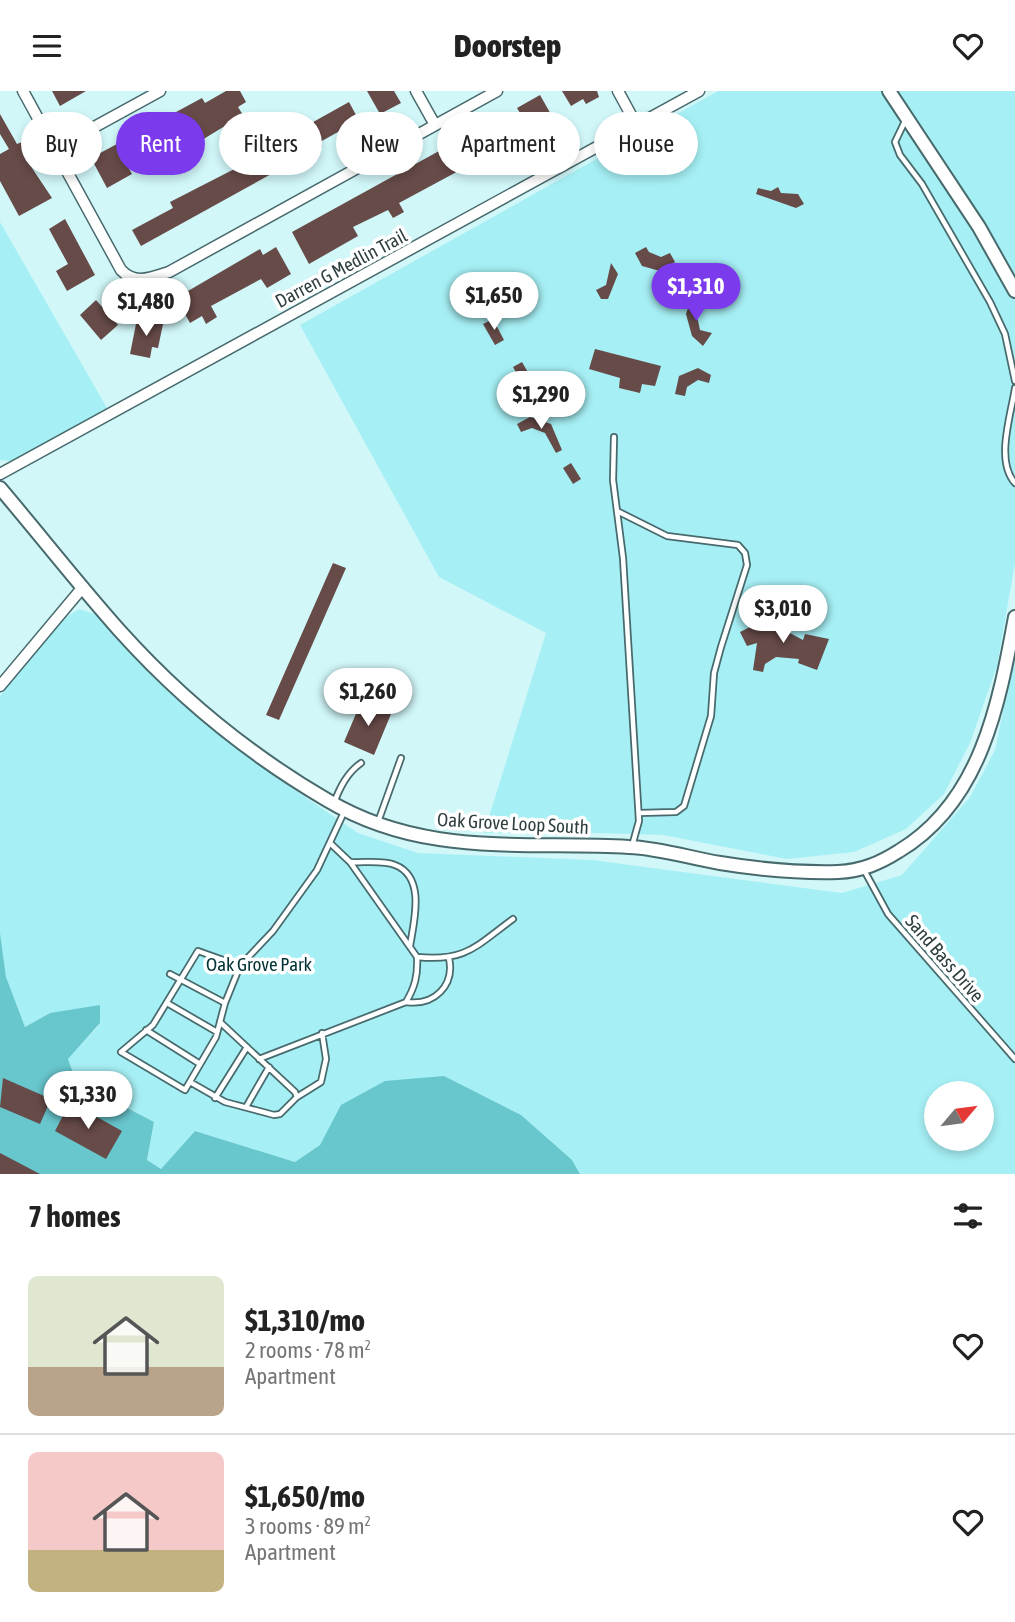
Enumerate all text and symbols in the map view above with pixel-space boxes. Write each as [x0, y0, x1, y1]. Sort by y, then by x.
icon: menu [28, 27, 66, 65]
text: Doorstep [454, 27, 561, 64]
icon: heart [949, 27, 987, 65]
chip: Buy [21, 112, 102, 175]
chip: Rent [116, 112, 205, 175]
chip: Filters [219, 112, 322, 175]
chip: New [336, 112, 423, 175]
chip: Apartment [437, 112, 580, 175]
chip: House [594, 112, 698, 175]
street label: Darren G Medlin Trail [271, 224, 411, 312]
pin: $1,310 [639, 264, 753, 323]
pin: $1,650 [437, 273, 551, 332]
text: $1,310 [668, 273, 725, 299]
pin: $1,480 [89, 279, 203, 338]
text: $1,650 [466, 282, 523, 308]
text: $1,480 [118, 288, 175, 314]
pin: $1,290 [484, 371, 598, 431]
text: $1,290 [513, 381, 570, 407]
pin: $3,010 [726, 585, 840, 645]
text: $3,010 [755, 595, 812, 621]
pin: $1,260 [311, 669, 425, 728]
text: $1,260 [340, 678, 397, 704]
street label: Oak Grove Loop South [437, 808, 589, 838]
street label: Sand Bass Drive [901, 910, 989, 1006]
park label: Oak Grove Park [206, 953, 313, 975]
pin: $1,330 [31, 1072, 145, 1131]
text: $1,330 [60, 1081, 117, 1107]
north arrow [924, 1081, 994, 1151]
map controls [924, 1081, 994, 1151]
icon: filters [949, 1197, 987, 1235]
text: 7 homes [28, 1199, 121, 1233]
text: $1,310/mo [245, 1303, 365, 1337]
icon: home [84, 1304, 168, 1388]
icon: heart [949, 1327, 987, 1365]
text: 2 rooms · 78 m² [245, 1337, 371, 1363]
text: Apartment [245, 1363, 336, 1389]
text: $1,650/mo [245, 1479, 365, 1513]
icon: home [84, 1480, 168, 1564]
icon: heart [949, 1503, 987, 1541]
text: 3 rooms · 89 m² [245, 1513, 371, 1539]
text: Apartment [245, 1539, 336, 1565]

